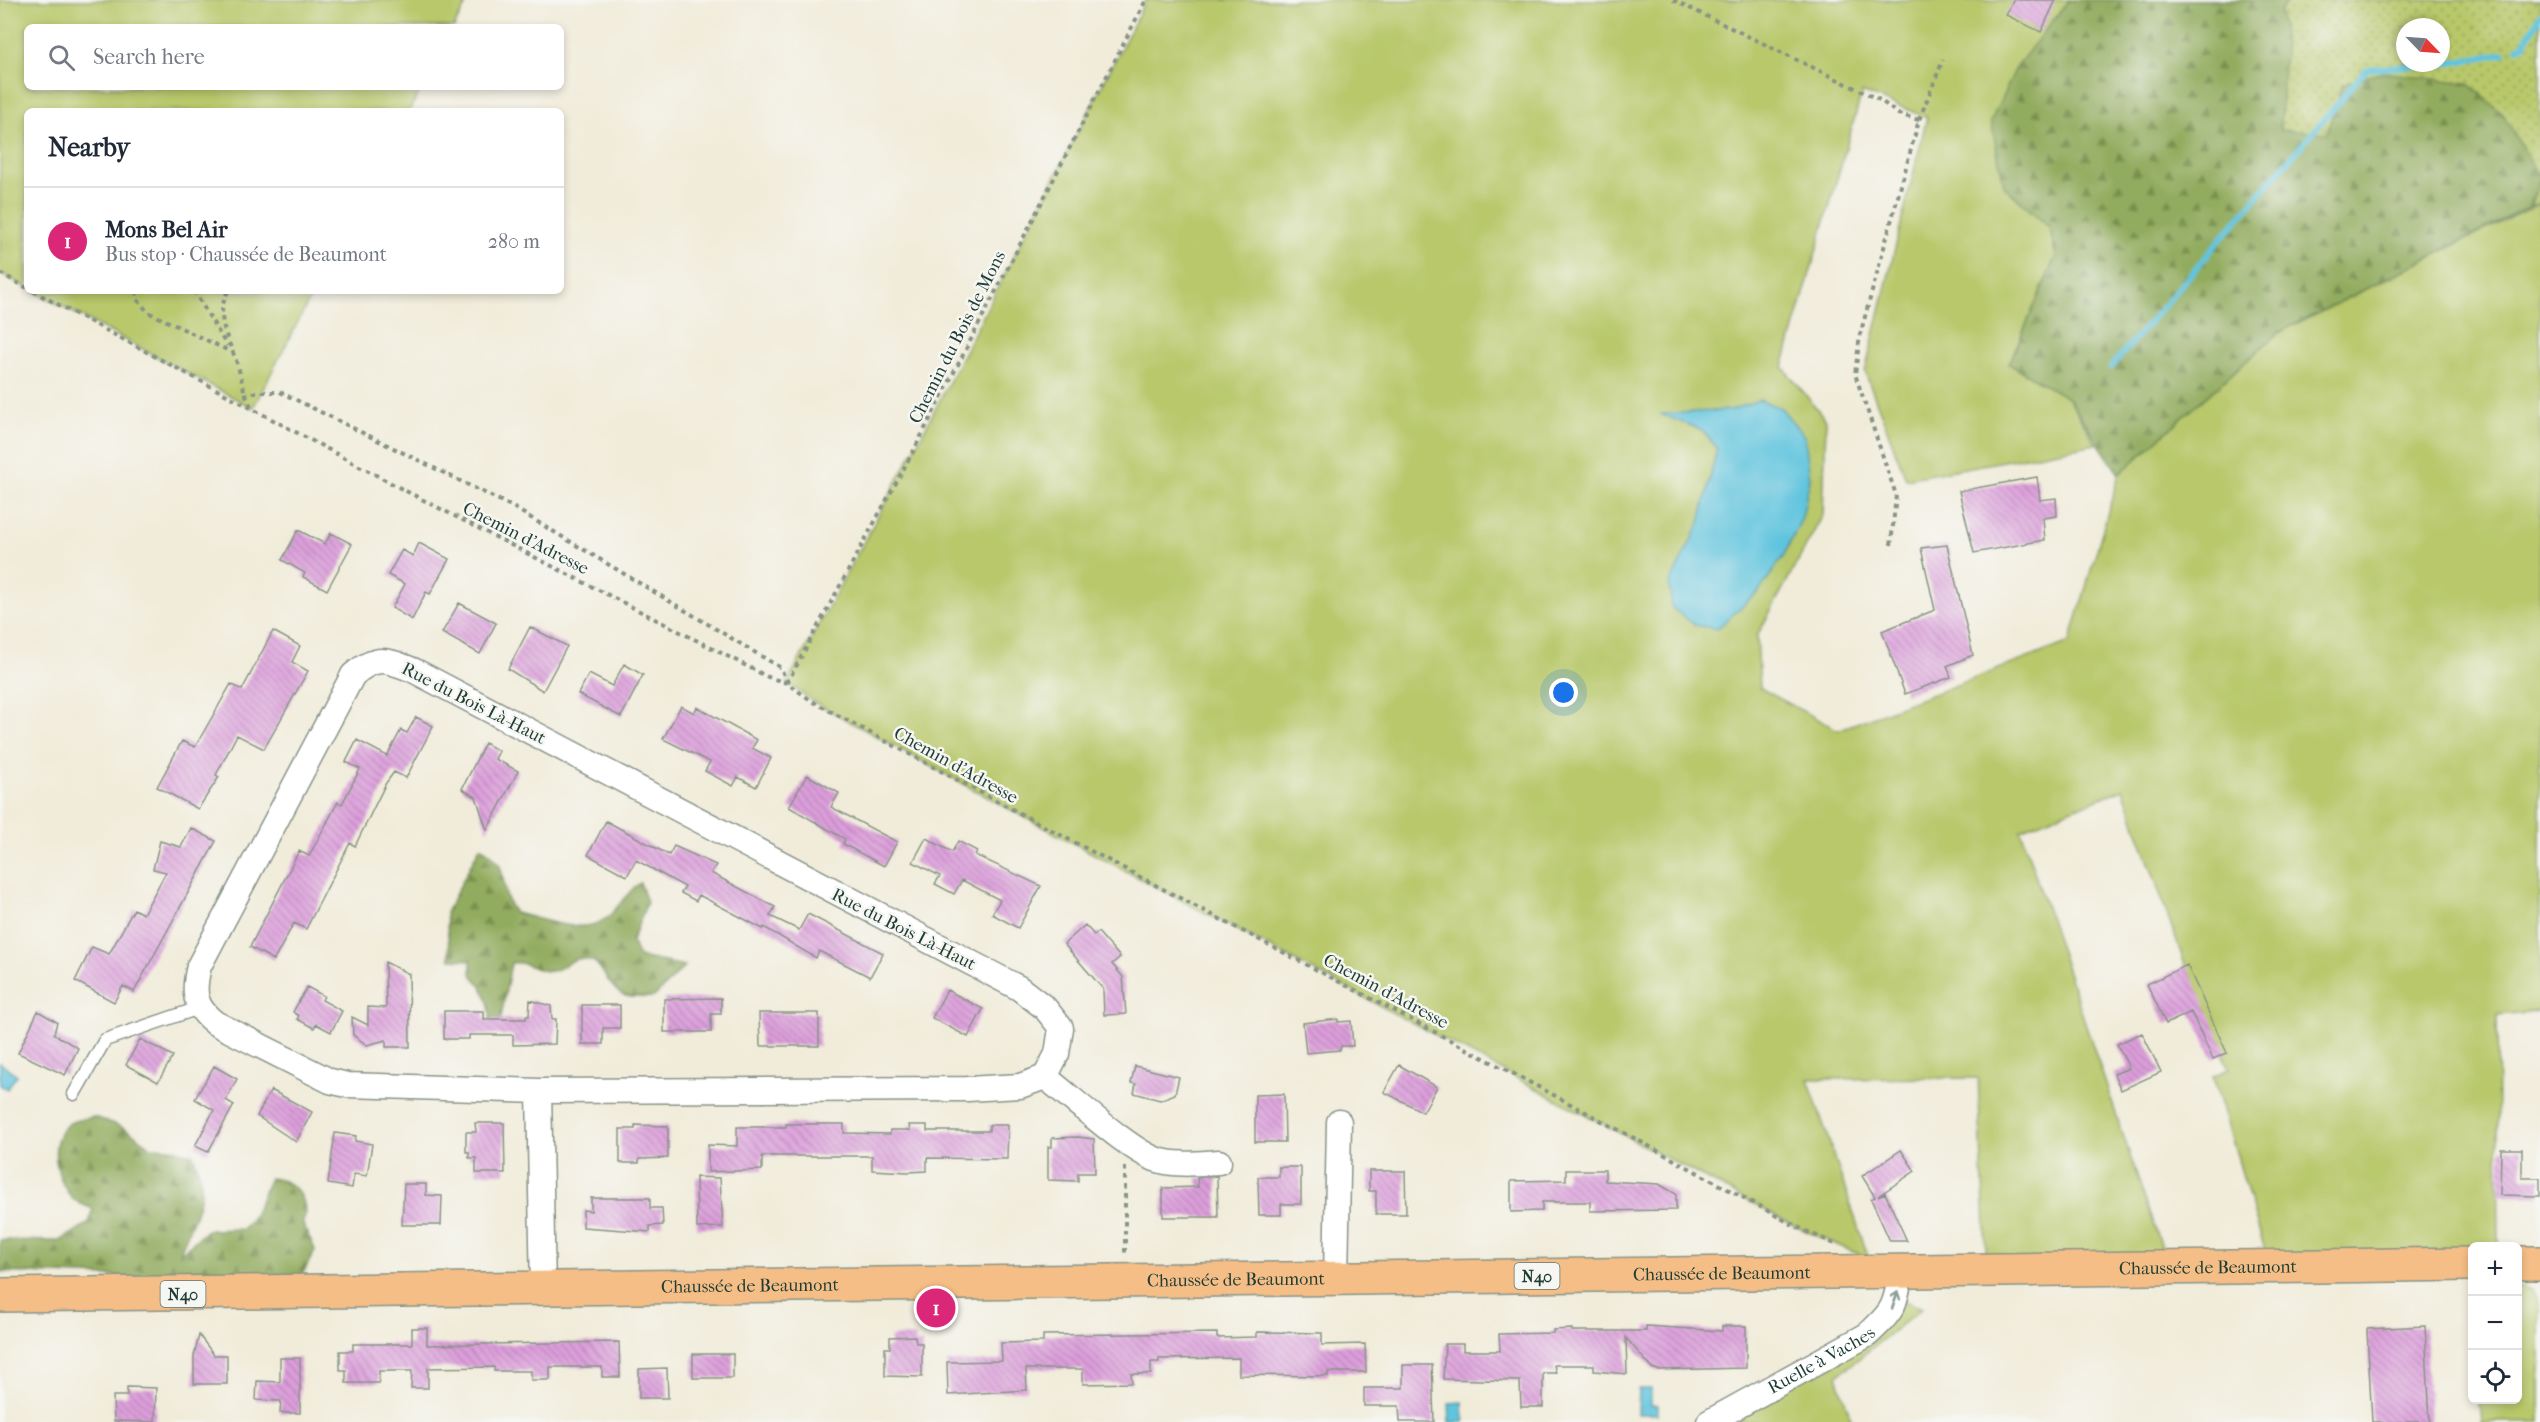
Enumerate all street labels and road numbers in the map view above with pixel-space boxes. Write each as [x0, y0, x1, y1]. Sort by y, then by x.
street label: Chemin du Bois de Mons [905, 247, 1010, 427]
street label: Chemin d'Adresse [459, 498, 592, 579]
street label: Rue du Bois Là-Haut [398, 658, 550, 749]
street label: Chemin d'Adresse [890, 723, 1022, 808]
street label: Rue du Bois Là-Haut [828, 884, 980, 975]
street label: Chemin d'Adresse [1320, 950, 1452, 1033]
street label: Chaussée de Beaumont [2119, 1256, 2298, 1279]
street label: Chaussée de Beaumont [1633, 1262, 1812, 1286]
road number: N40 [1514, 1263, 1560, 1289]
street label: Chaussée de Beaumont [1147, 1268, 1326, 1292]
street label: Chaussée de Beaumont [661, 1274, 840, 1298]
road number: N40 [160, 1281, 206, 1307]
street label: Ruelle à Vaches [1764, 1322, 1880, 1399]

